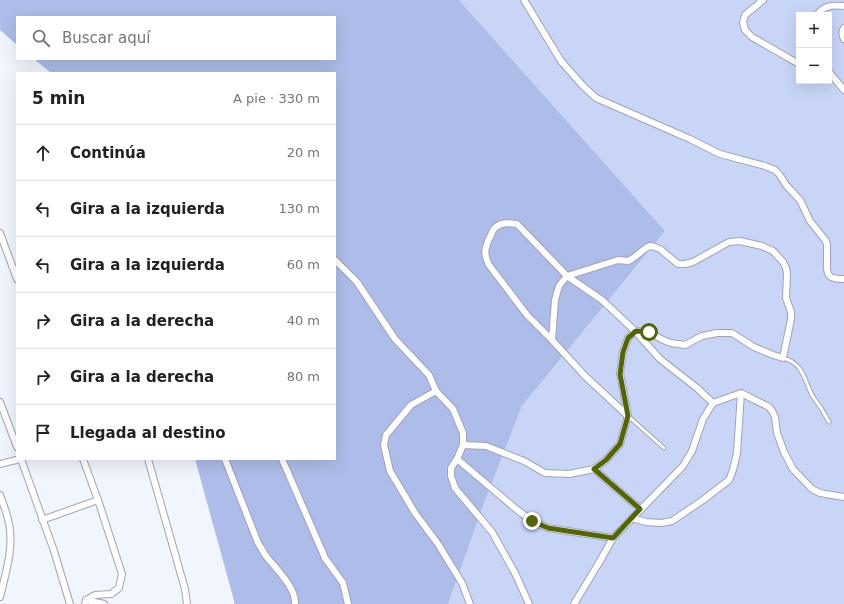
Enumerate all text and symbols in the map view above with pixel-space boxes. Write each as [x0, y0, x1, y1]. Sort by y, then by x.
map controls [796, 12, 832, 84]
button: + [796, 12, 832, 48]
search box [16, 16, 336, 60]
icon: search [30, 27, 52, 49]
text: Buscar aquí [62, 29, 150, 47]
button: − [796, 48, 832, 84]
text: 5 min [32, 88, 85, 108]
text: A pie · 330 m [233, 91, 320, 106]
icon: ahead [32, 142, 54, 164]
text: Continúa [70, 144, 146, 162]
text: 20 m [287, 145, 320, 160]
icon: left [32, 198, 54, 220]
text: Gira a la izquierda [70, 200, 225, 218]
text: 130 m [278, 201, 320, 216]
icon: left [32, 254, 54, 276]
text: Gira a la izquierda [70, 256, 225, 274]
text: 60 m [287, 257, 320, 272]
icon: right [32, 310, 54, 332]
text: Gira a la derecha [70, 312, 214, 330]
text: 40 m [287, 313, 320, 328]
route start [640, 323, 658, 341]
icon: right [32, 366, 54, 388]
text: Gira a la derecha [70, 368, 214, 386]
text: 80 m [287, 369, 320, 384]
icon: arrive [32, 422, 54, 444]
text: Llegada al destino [70, 424, 225, 442]
route end [523, 512, 541, 530]

